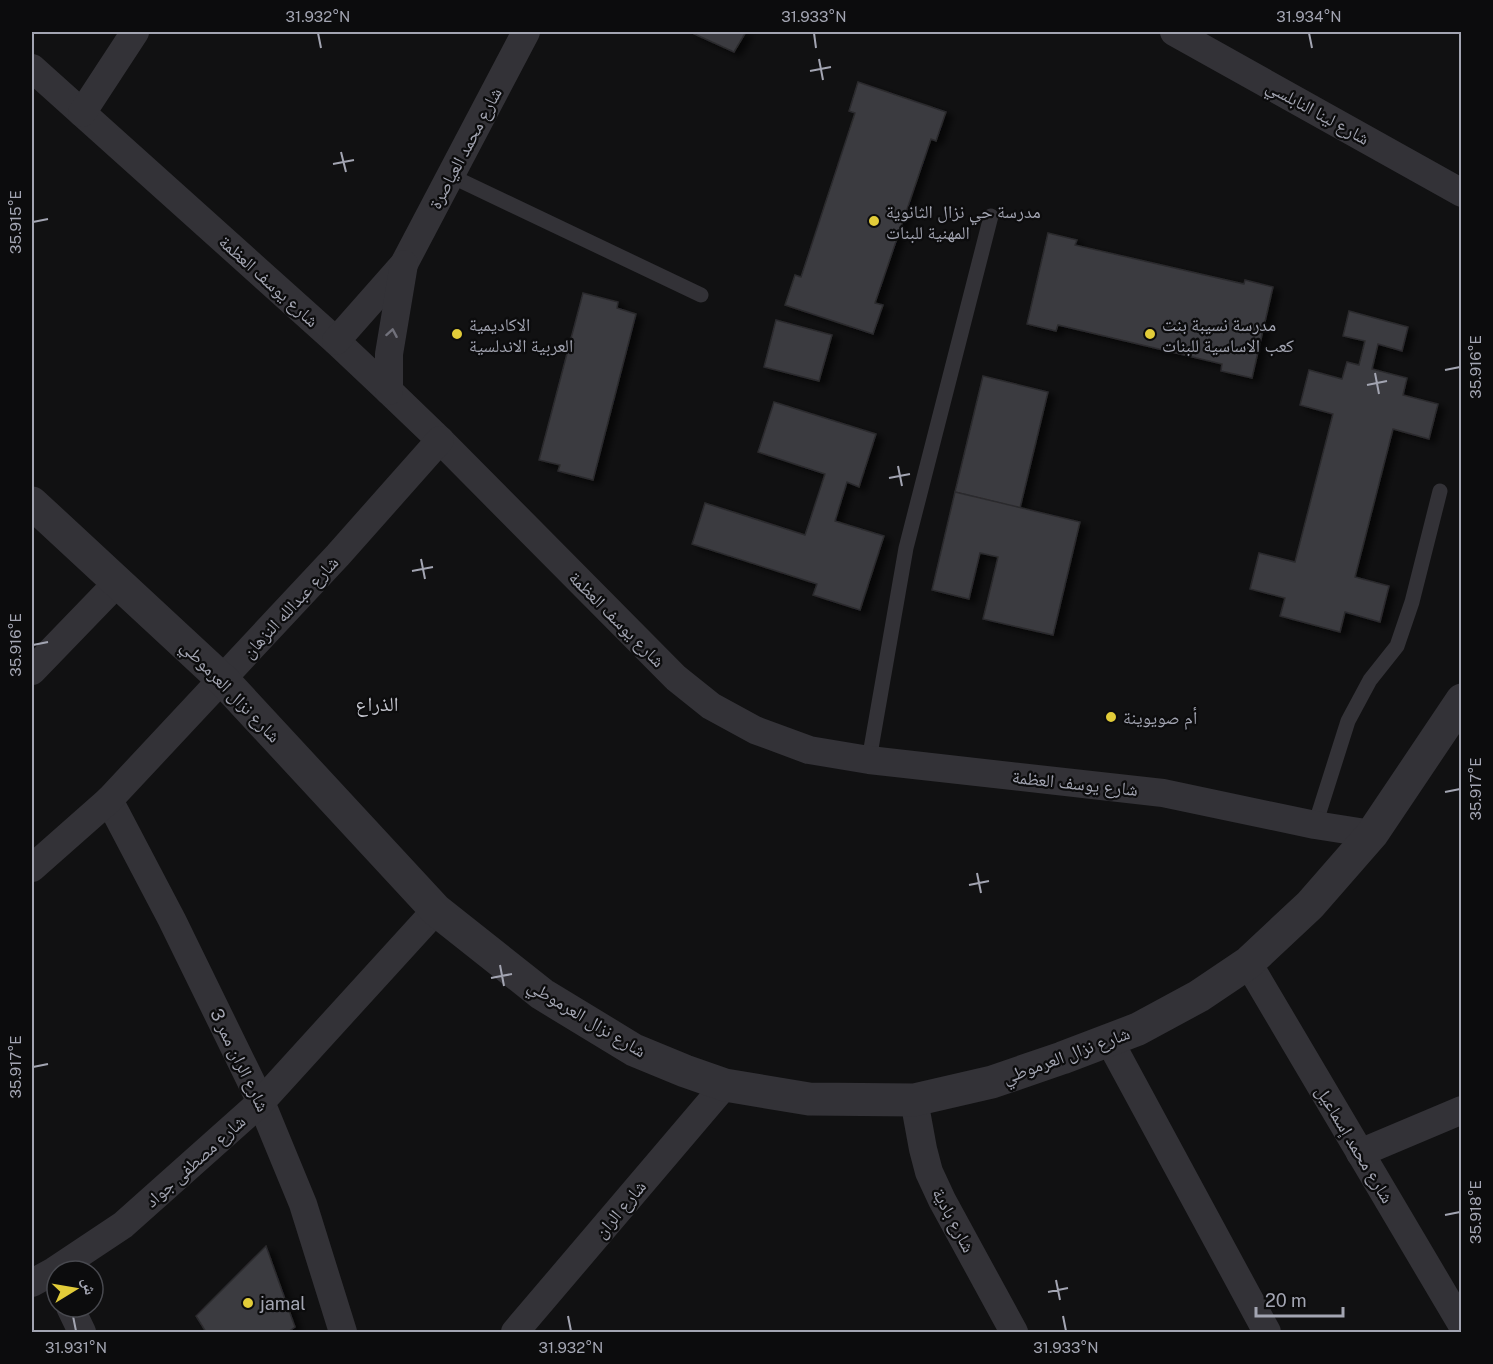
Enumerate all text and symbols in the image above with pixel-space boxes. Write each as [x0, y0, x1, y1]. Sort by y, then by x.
text: 31.932°N [286, 8, 350, 25]
text: 31.933°N [781, 8, 847, 25]
text: 31.934°N [1276, 8, 1342, 25]
street label: شارع لينا النابلسي [1261, 75, 1373, 153]
street label: شارع محمد العياصرة [424, 84, 507, 213]
text: 35.915°E [7, 190, 24, 254]
place label: مدرسة حي نزال الثانوية المهنية للبنات [886, 201, 1041, 243]
marker: مدرسة حي نزال الثانوية المهنية للبنات [867, 214, 881, 228]
street label: شارع يوسف العظمة [214, 231, 323, 332]
place label: الاكاديمية العربية الاندلسية [469, 314, 573, 356]
place label: مدرسة نسيبة بنت كعب الاساسية للبنات [1162, 314, 1295, 356]
marker: الاكاديمية العربية الاندلسية [450, 327, 464, 341]
marker: مدرسة نسيبة بنت كعب الاساسية للبنات [1143, 327, 1157, 341]
one-way arrow [385, 328, 398, 338]
text: 35.916°E [1467, 335, 1484, 399]
street label: شارع عبدالله النزهان [238, 552, 343, 663]
street label: شارع يوسف العظمة [564, 567, 669, 672]
text: 35.916°E [7, 613, 24, 677]
street label: شارع نزال العرموطي [174, 636, 285, 750]
district label: الذراع [355, 692, 399, 717]
place label: أم صويوينة [1123, 707, 1197, 730]
marker: أم صويوينة [1104, 710, 1118, 724]
text: 35.917°E [1467, 757, 1484, 821]
street label: شارع يوسف العظمة [1011, 766, 1139, 801]
street label: شارع نزال العرموطي [522, 975, 650, 1065]
street label: شارع الران ممر 3 [205, 1005, 274, 1115]
street label: شارع نزال العرموطي [1000, 1022, 1134, 1092]
text: 35.917°E [7, 1035, 24, 1099]
street label: شارع محمد إسماعيل [1310, 1081, 1398, 1208]
street label: شارع مصطفى جواد [141, 1111, 250, 1212]
street label: شارع الران [590, 1176, 651, 1243]
text: 35.918°E [1467, 1180, 1484, 1244]
street label: شارع بادية [927, 1184, 980, 1256]
north arrow [45, 1259, 105, 1319]
text: ش [78, 1276, 100, 1296]
scale bar [1256, 1280, 1343, 1318]
text: 20 m [1265, 1290, 1307, 1311]
place label: jamal [259, 1293, 306, 1314]
marker: jamal [241, 1296, 255, 1310]
text: 31.931°N [45, 1339, 107, 1356]
text: 31.932°N [539, 1339, 603, 1356]
text: 31.933°N [1033, 1339, 1099, 1356]

